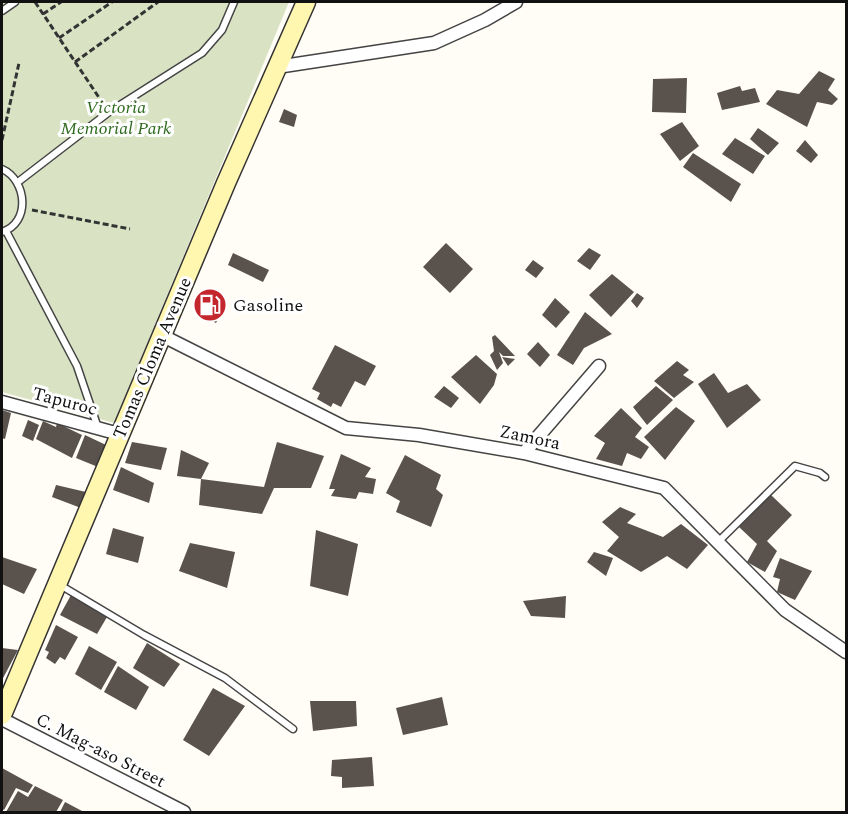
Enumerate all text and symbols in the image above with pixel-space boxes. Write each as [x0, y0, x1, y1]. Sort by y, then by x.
park label: Victoria Memorial Park [61, 94, 172, 142]
street label: Tomas Cloma Avenue [106, 273, 199, 443]
fuel station icon: Gasoline [192, 287, 228, 323]
place label: Gasoline [233, 292, 303, 319]
street label: Tapuroc [29, 380, 100, 423]
street label: Zamora [497, 418, 563, 457]
street label: C. Mag-aso Street [31, 706, 170, 795]

